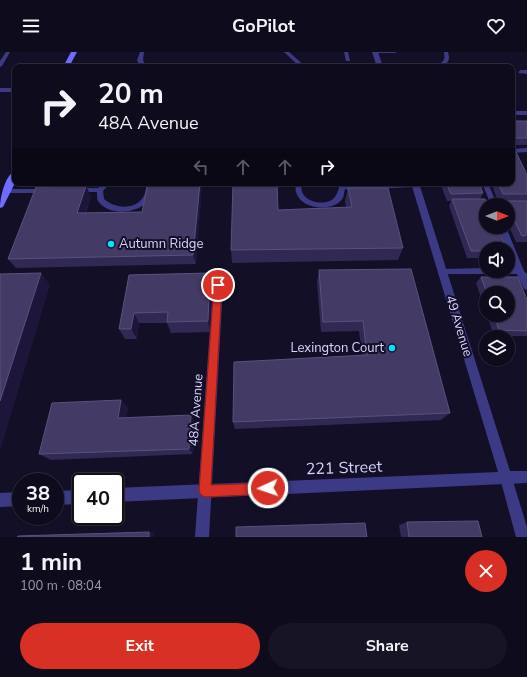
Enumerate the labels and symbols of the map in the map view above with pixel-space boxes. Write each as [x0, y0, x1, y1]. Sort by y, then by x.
north arrow [479, 198, 515, 234]
place label: Autumn Ridge [119, 235, 203, 253]
marker: Autumn Ridge [106, 239, 116, 249]
pin [201, 268, 235, 302]
street label: 49 Avenue [441, 293, 477, 359]
place label: Lexington Court [290, 339, 384, 357]
marker: Lexington Court [387, 343, 397, 353]
street label: 48A Avenue [184, 373, 208, 447]
street label: 221 Street [305, 456, 383, 480]
position arrow [247, 467, 289, 509]
speed limit sign: 40 [72, 473, 124, 525]

